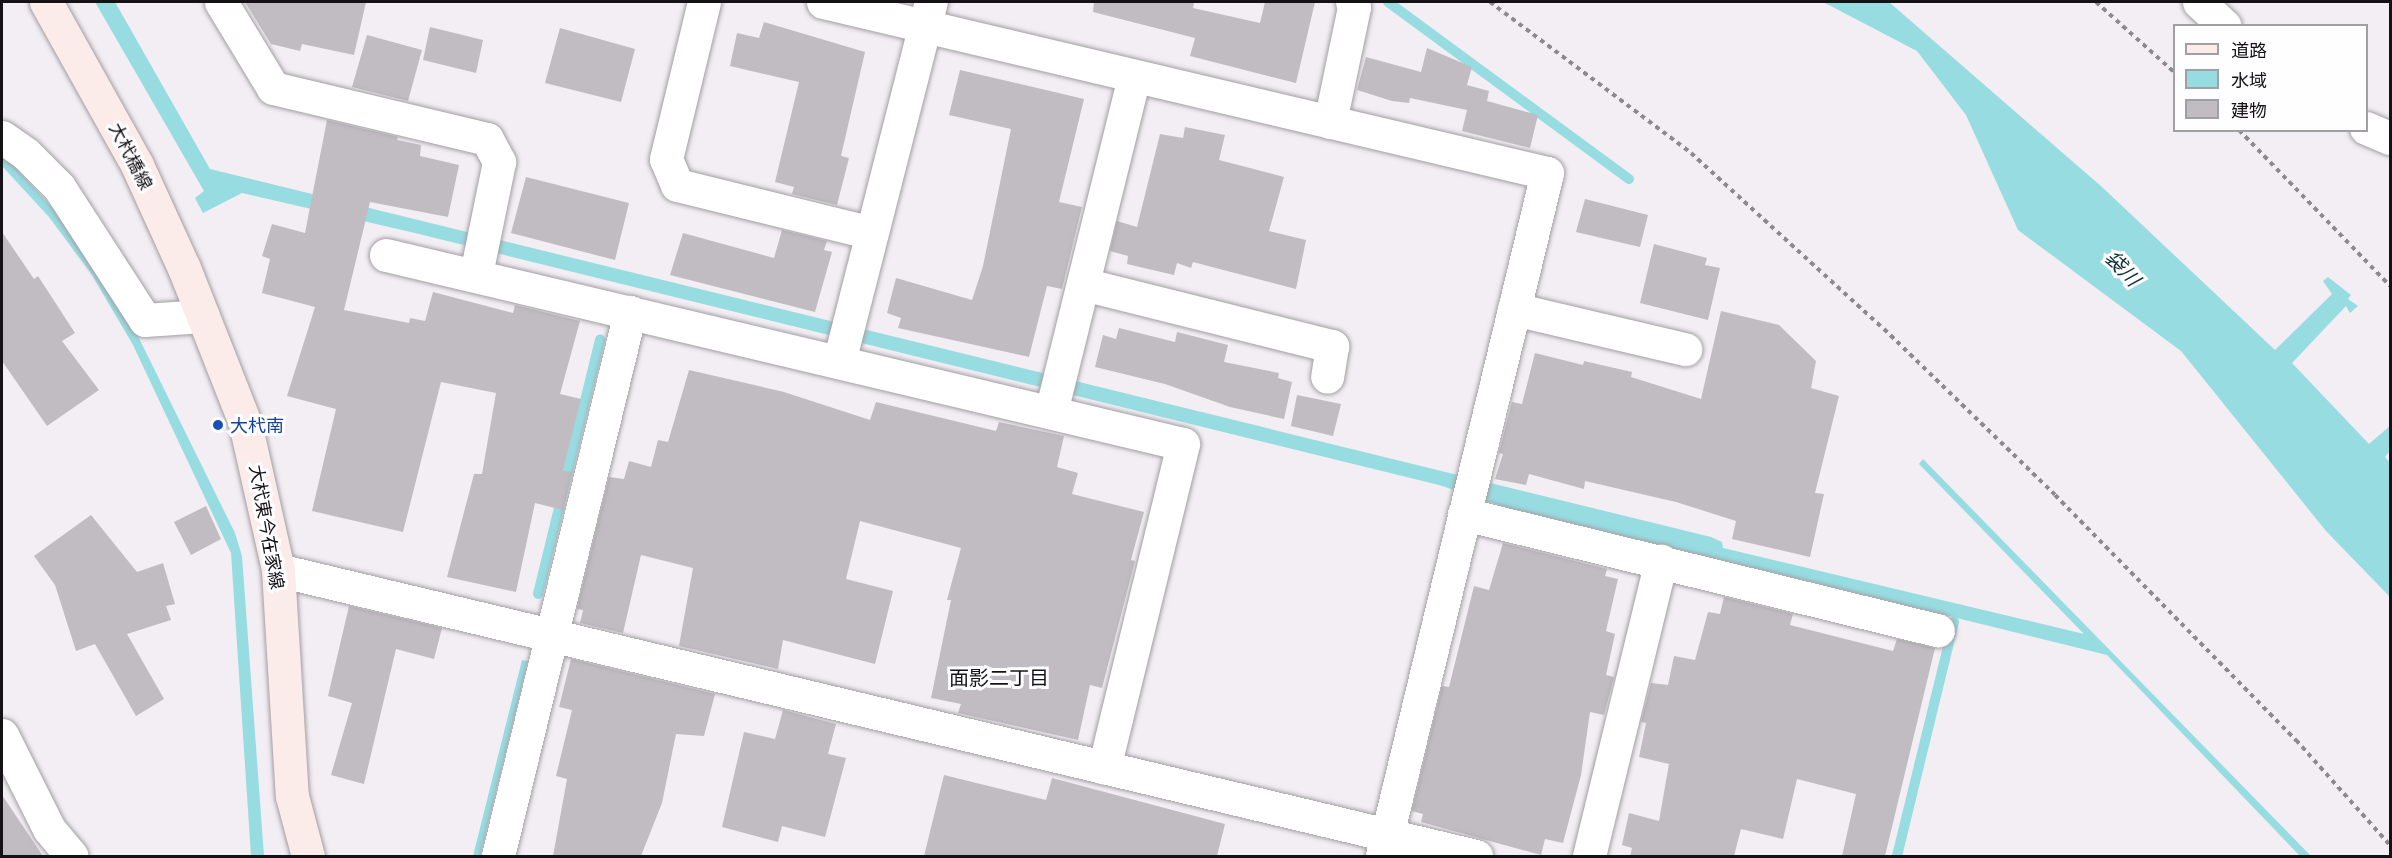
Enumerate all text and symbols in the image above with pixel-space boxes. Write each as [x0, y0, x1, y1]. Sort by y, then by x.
legend [2173, 24, 2368, 132]
text: 道路 [2231, 39, 2267, 61]
text: 水域 [2231, 69, 2267, 91]
text: 建物 [2231, 99, 2267, 121]
street label: 大杙橋線 [105, 119, 157, 193]
water label: 袋川 [2101, 245, 2145, 291]
place label: 大杙南 [230, 414, 284, 436]
marker: 大杙南 [211, 418, 225, 432]
street label: 大杙東今在家線 [245, 463, 289, 591]
district label: 面影二丁目 [949, 665, 1049, 689]

